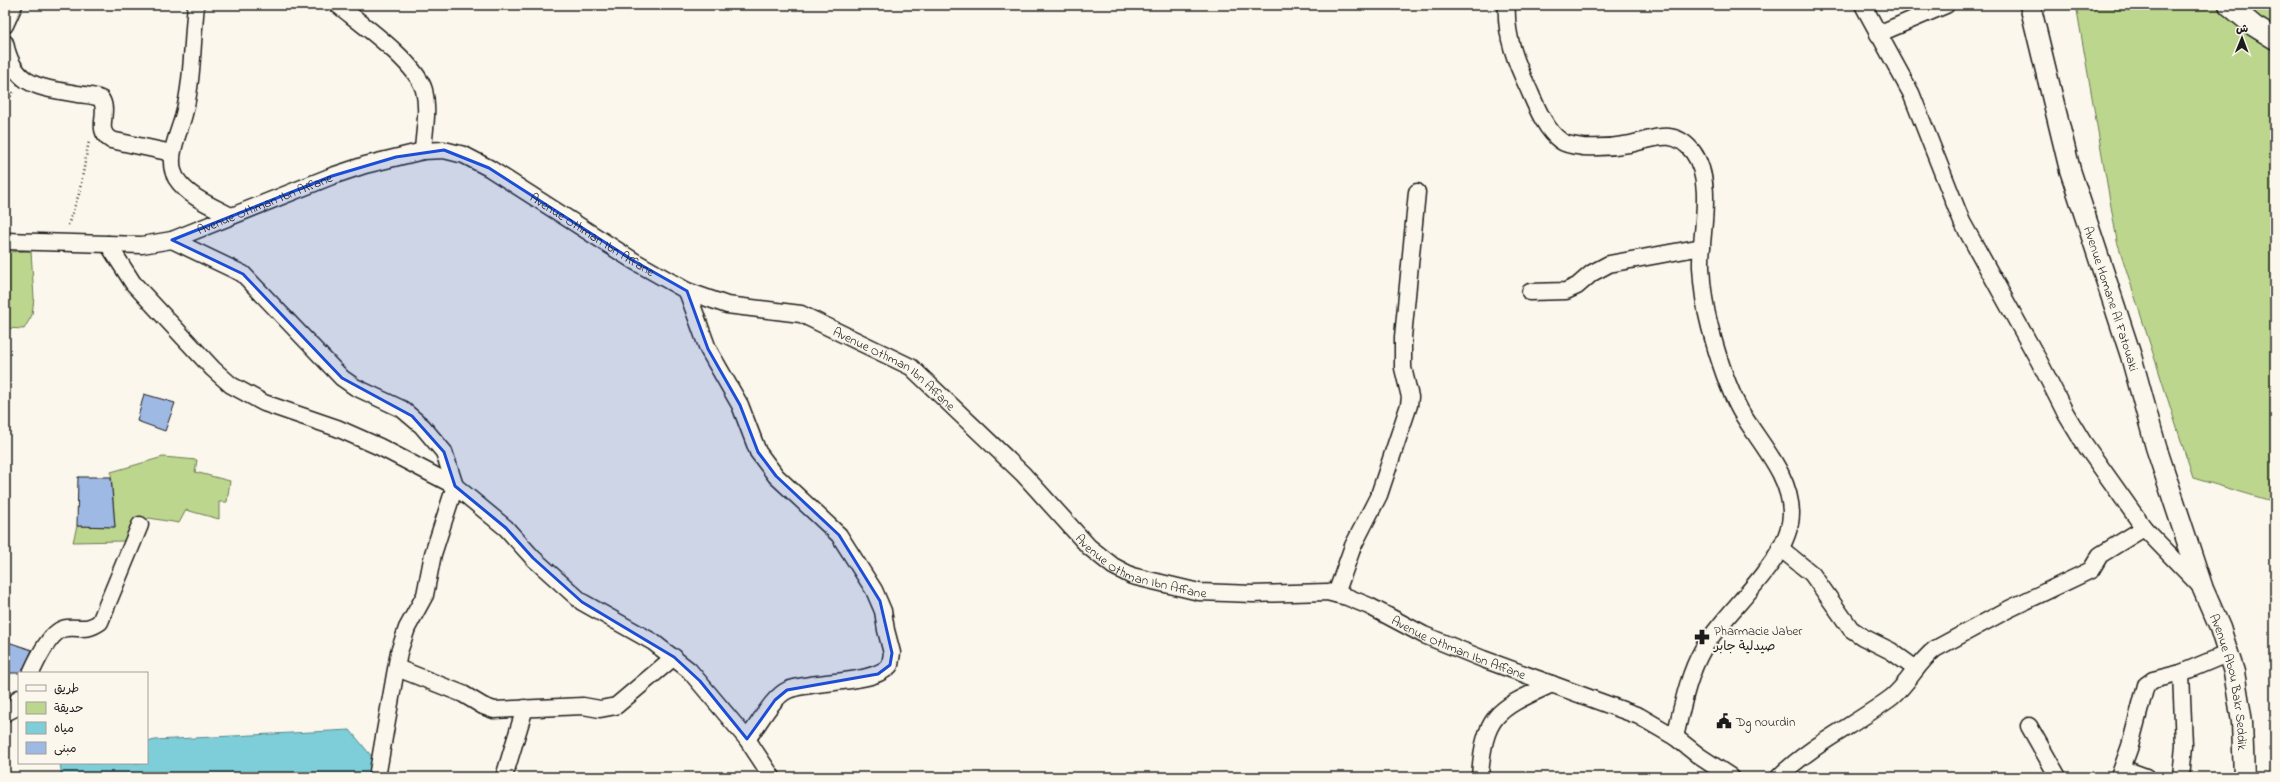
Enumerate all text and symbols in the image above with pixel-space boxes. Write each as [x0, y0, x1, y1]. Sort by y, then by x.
north arrow [2222, 18, 2262, 58]
text: ش [2236, 21, 2248, 37]
street label: Avenue Othman Ibn Affane [194, 169, 336, 240]
street label: Avenue Othman Ibn Affane [526, 189, 658, 282]
street label: Avenue Homane Al Fatouaki [2078, 224, 2143, 374]
street label: Avenue Othman Ibn Affane [829, 323, 959, 416]
street label: Avenue Othman Ibn Affane [1070, 530, 1207, 603]
street label: Avenue Othman Ibn Affane [1388, 611, 1528, 685]
street label: Avenue Abou Bakr Seddik [2204, 611, 2251, 751]
place label: Pharmacie Jaber صيدلية جابر [1713, 622, 1803, 656]
pharmacy icon: Pharmacie Jaber صيدلية جابر [1693, 628, 1711, 646]
legend [18, 672, 148, 764]
text: طريق [54, 680, 79, 698]
text: حديقة [54, 700, 83, 718]
public building icon: Dg nourdin [1715, 712, 1733, 730]
place label: Dg nourdin [1735, 713, 1795, 733]
text: مياه [54, 720, 74, 738]
text: مبنى [54, 740, 77, 758]

